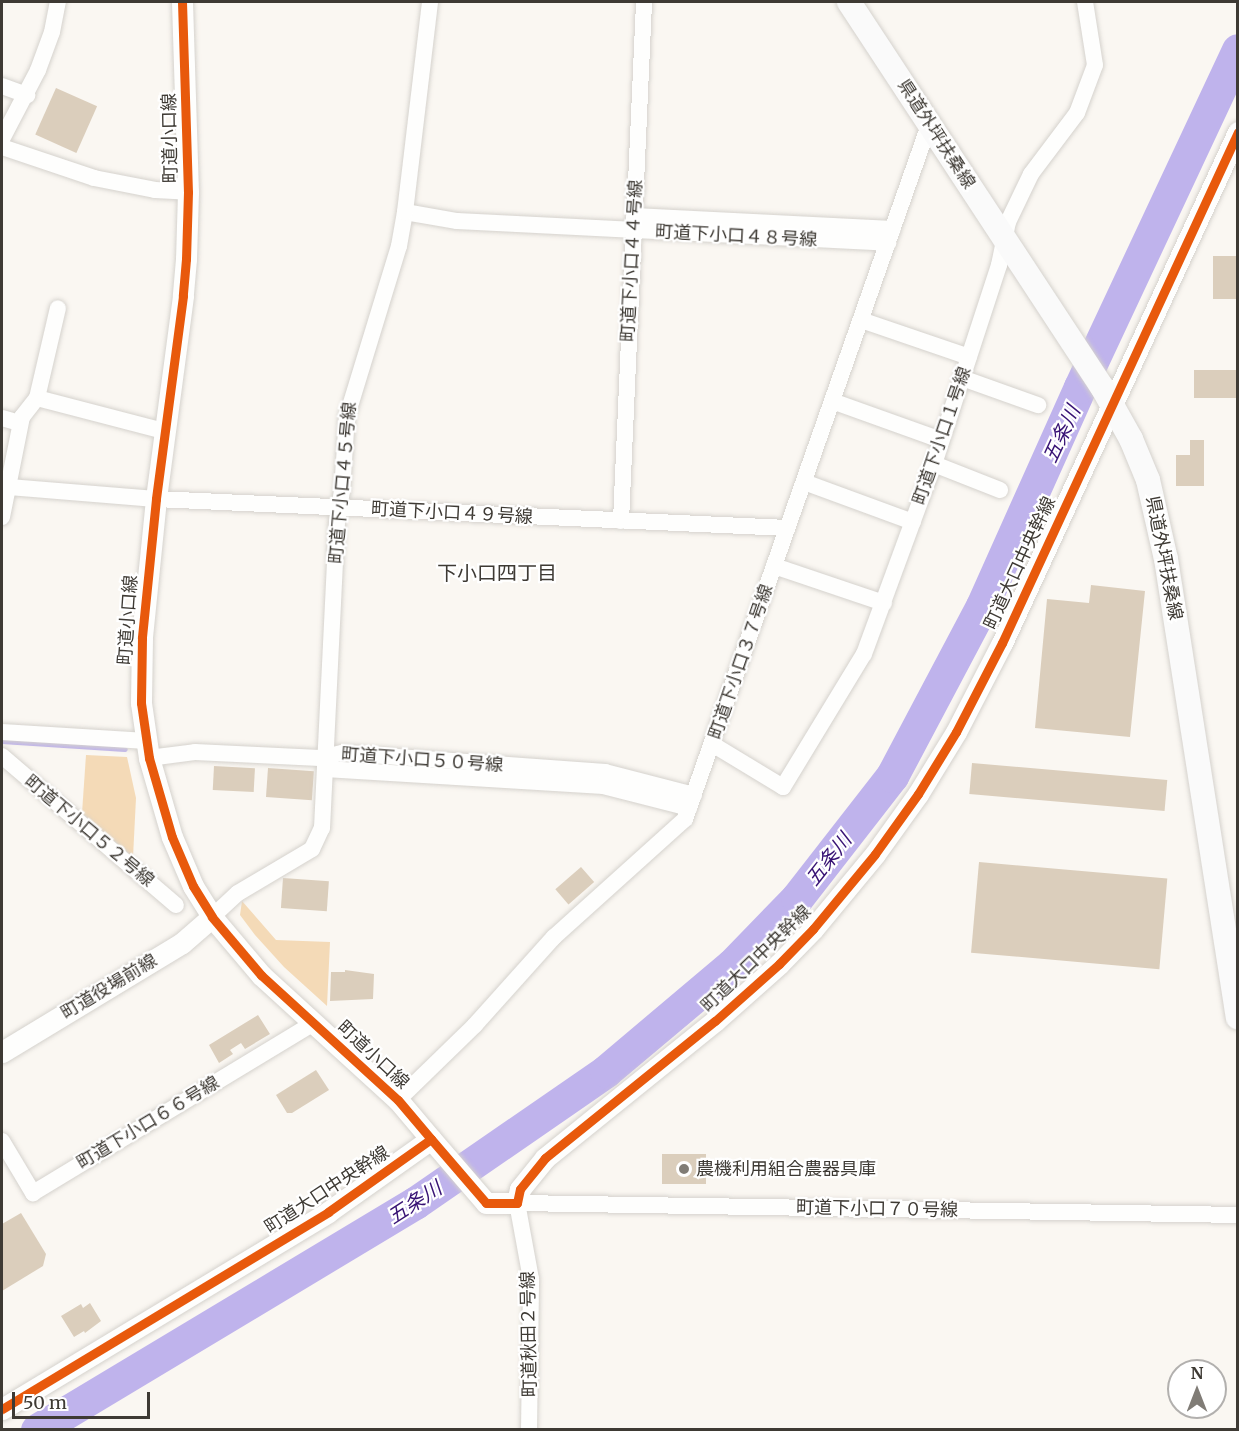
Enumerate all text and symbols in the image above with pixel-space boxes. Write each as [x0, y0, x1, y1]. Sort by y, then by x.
street label: 県道外坪扶桑線 [893, 75, 979, 193]
street label: 町道小口線 [158, 93, 182, 183]
street label: 町道下小口４４号線 [617, 180, 647, 342]
street label: 町道下小口４８号線 [655, 221, 817, 251]
street label: 町道下小口１号線 [908, 364, 976, 508]
street label: 町道下小口４５号線 [325, 401, 361, 565]
water label: 五条川 [1037, 402, 1085, 466]
street label: 町道大口中央幹線 [980, 493, 1060, 633]
street label: 県道外坪扶桑線 [1141, 494, 1187, 622]
street label: 町道下小口４９号線 [371, 498, 533, 528]
district label: 下小口四丁目 [437, 560, 557, 584]
street label: 町道小口線 [114, 574, 142, 666]
street label: 町道下小口３７号線 [704, 582, 778, 742]
street label: 町道下小口５０号線 [340, 744, 504, 776]
street label: 町道下小口５２号線 [20, 771, 158, 891]
water label: 五条川 [800, 828, 856, 890]
street label: 町道大口中央幹線 [697, 901, 815, 1017]
street label: 町道役場前線 [57, 950, 161, 1024]
street label: 町道小口線 [333, 1016, 413, 1094]
street label: 町道下小口６６号線 [73, 1072, 223, 1174]
street label: 町道大口中央幹線 [261, 1142, 393, 1238]
place label: 農機利用組合農器具庫 [696, 1158, 876, 1180]
marker: 農機利用組合農器具庫 [677, 1162, 691, 1176]
water label: 五条川 [382, 1176, 446, 1228]
street label: 町道下小口７０号線 [796, 1197, 958, 1221]
street label: 町道秋田２号線 [517, 1271, 541, 1397]
north arrow [1167, 1359, 1227, 1419]
text: N [1191, 1363, 1203, 1383]
scale bar [15, 1380, 153, 1418]
text: 50 m [23, 1391, 67, 1414]

